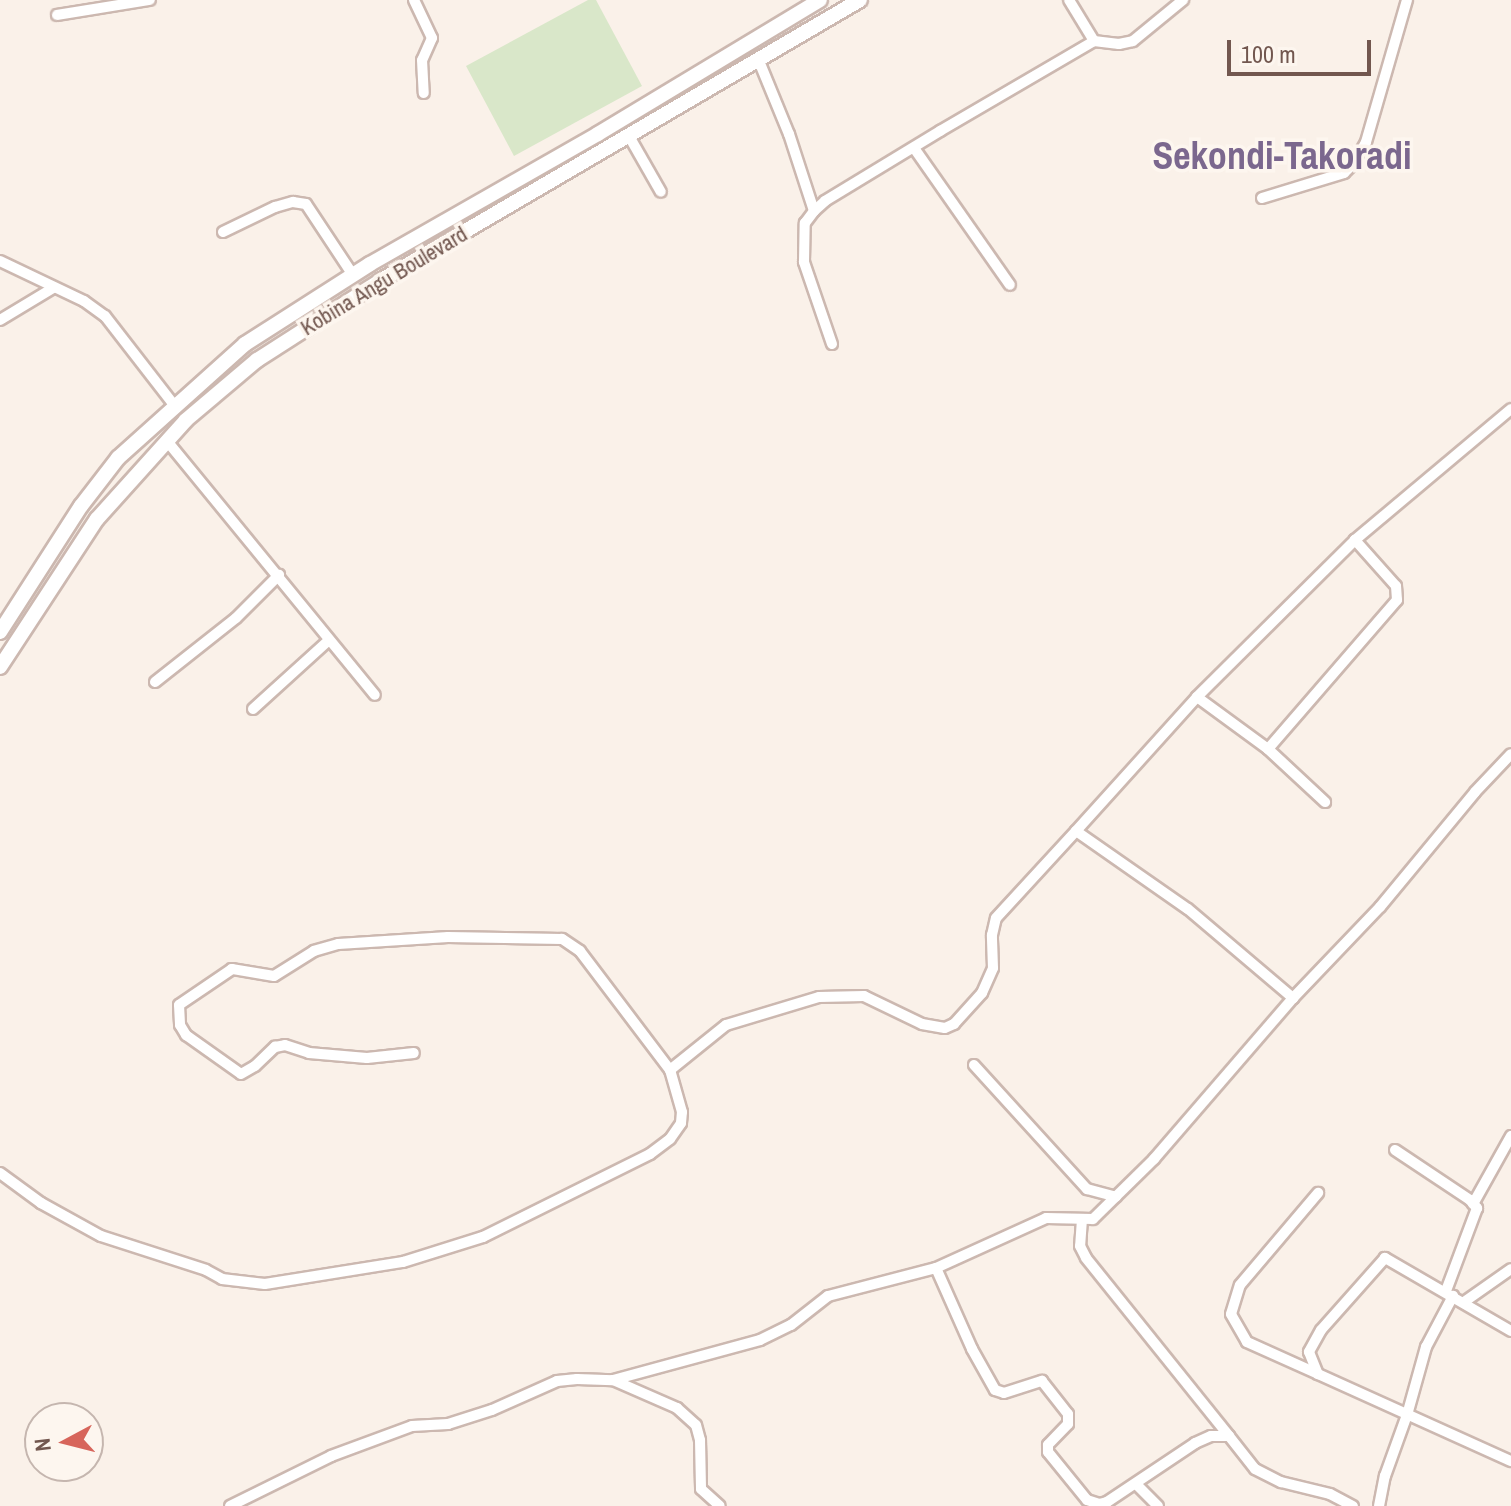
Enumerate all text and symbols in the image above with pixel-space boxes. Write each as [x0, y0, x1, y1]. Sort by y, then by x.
scale bar [1231, 24, 1375, 74]
text: 100 m [1241, 38, 1296, 70]
district label: Sekondi-Takoradi [1152, 133, 1412, 179]
street label: Kobina Angu Boulevard [296, 221, 472, 341]
north arrow [24, 1402, 104, 1482]
text: N [26, 1436, 58, 1453]

